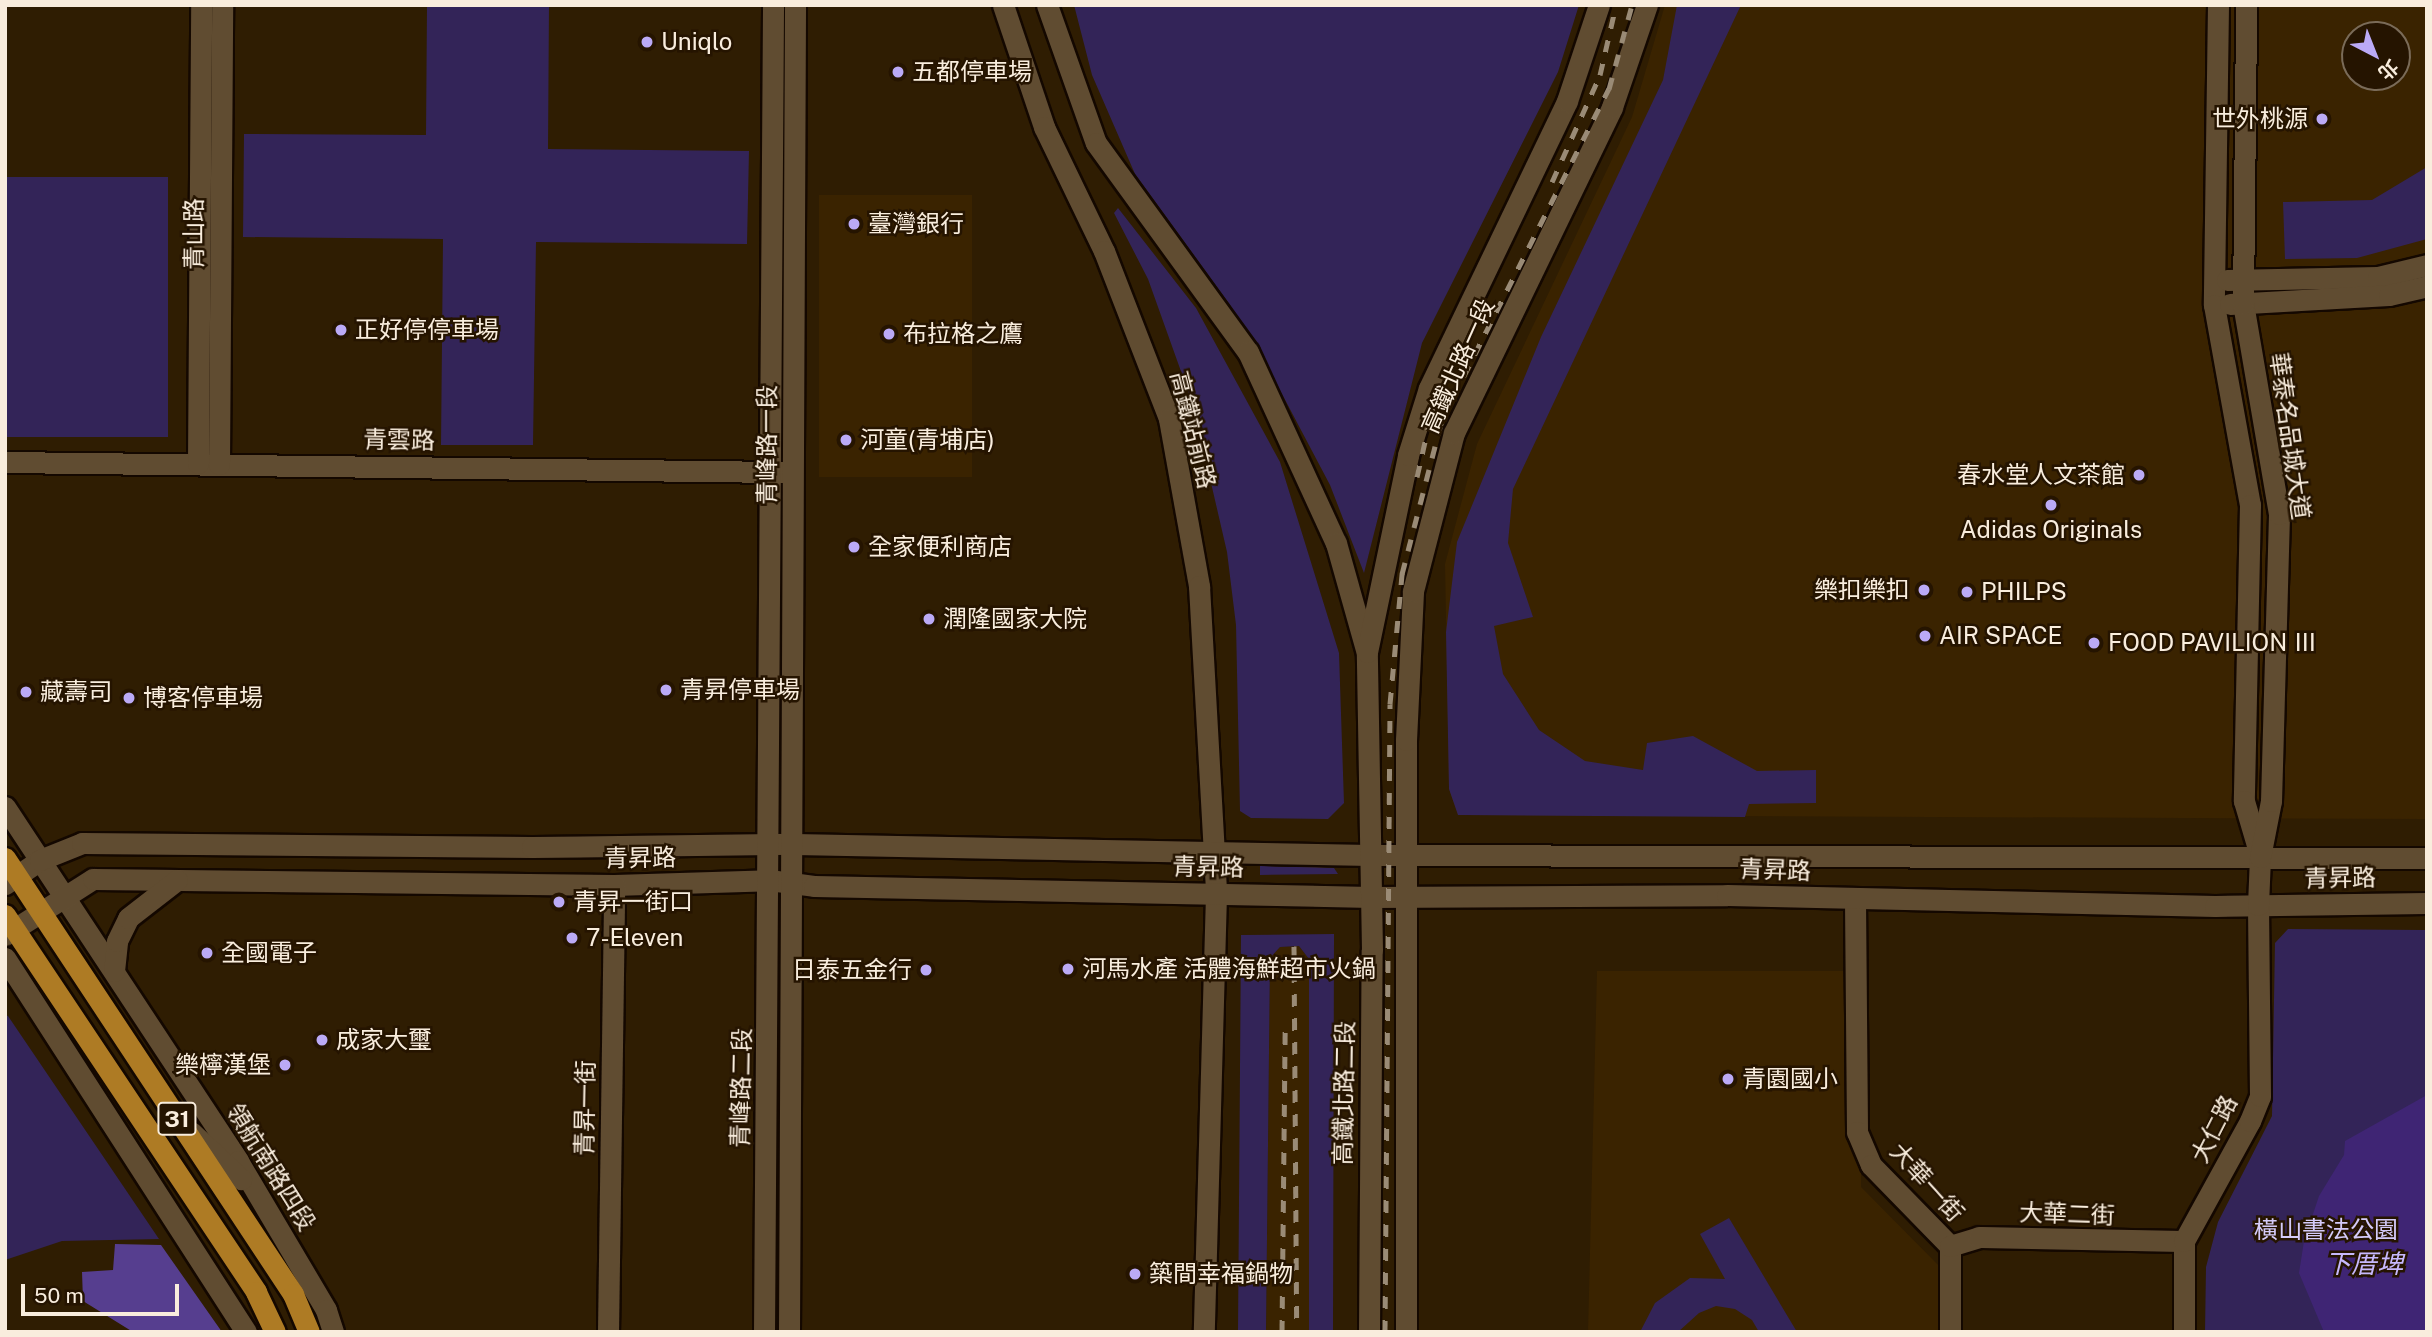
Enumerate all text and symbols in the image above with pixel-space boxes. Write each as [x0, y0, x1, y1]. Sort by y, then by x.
north arrow [2341, 21, 2411, 91]
place label: Uniqlo [661, 28, 732, 56]
marker: Uniqlo [639, 34, 655, 50]
text: 北 [2374, 56, 2403, 85]
place label: 五都停車場 [912, 58, 1032, 86]
marker: 五都停車場 [890, 64, 906, 80]
place label: 世外桃源 [2212, 105, 2308, 133]
marker: 世外桃源 [2314, 111, 2330, 127]
street label: 青山路 [180, 198, 208, 270]
place label: 臺灣銀行 [868, 210, 964, 238]
marker: 臺灣銀行 [846, 216, 862, 232]
street label: 高鐵北路一段 [1416, 294, 1500, 438]
place label: 正好停停車場 [355, 316, 499, 344]
place label: 布拉格之鷹 [903, 320, 1023, 348]
marker: 正好停停車場 [333, 322, 349, 338]
marker: 布拉格之鷹 [881, 326, 897, 342]
street label: 華泰名品城大道 [2264, 351, 2316, 521]
street label: 高鐵站前路 [1165, 368, 1221, 492]
street label: 青峰路一段 [753, 385, 781, 505]
street label: 青雲路 [363, 425, 435, 455]
place label: 河童(青埔店) [860, 426, 995, 454]
marker: 河童(青埔店) [838, 432, 854, 448]
place label: 春水堂人文茶館 [1957, 461, 2125, 489]
marker: 春水堂人文茶館 [2131, 467, 2147, 483]
marker: Adidas Originals [2043, 497, 2059, 513]
place label: Adidas Originals [1960, 516, 2142, 544]
place label: 全家便利商店 [868, 533, 1012, 561]
marker: 全家便利商店 [846, 539, 862, 555]
place label: 樂扣樂扣 [1814, 576, 1910, 604]
place label: PHILPS [1981, 578, 2067, 606]
marker: 樂扣樂扣 [1916, 582, 1932, 598]
marker: PHILPS [1959, 584, 1975, 600]
place label: 潤隆國家大院 [943, 605, 1087, 633]
marker: 潤隆國家大院 [921, 611, 937, 627]
place label: AIR SPACE [1939, 622, 2062, 650]
marker: AIR SPACE [1917, 628, 1933, 644]
place label: FOOD PAVILION Ⅲ [2108, 629, 2317, 657]
marker: FOOD PAVILION Ⅲ [2086, 635, 2102, 651]
place label: 青昇停車場 [680, 676, 800, 704]
place label: 藏壽司 [40, 678, 112, 706]
marker: 青昇停車場 [658, 682, 674, 698]
marker: 藏壽司 [18, 684, 34, 700]
place label: 博客停車場 [143, 684, 263, 712]
marker: 博客停車場 [121, 690, 137, 706]
street label: 青昇路 [604, 843, 676, 873]
street label: 青昇路 [1172, 852, 1244, 882]
street label: 青昇路 [1739, 854, 1811, 886]
street label: 青昇路 [2304, 863, 2376, 893]
place label: 青昇一街口 [573, 888, 693, 916]
marker: 青昇一街口 [551, 894, 567, 910]
place label: 7-Eleven [586, 924, 683, 952]
marker: 7-Eleven [564, 930, 580, 946]
place label: 全國電子 [221, 939, 317, 967]
marker: 全國電子 [199, 945, 215, 961]
place label: 河馬水產 活體海鮮超市火鍋 [1082, 955, 1376, 983]
place label: 日泰五金行 [792, 956, 912, 984]
marker: 河馬水產 活體海鮮超市火鍋 [1060, 961, 1076, 977]
marker: 日泰五金行 [918, 962, 934, 978]
street label: 高鐵北路二段 [1328, 1021, 1360, 1165]
place label: 成家大璽 [336, 1026, 432, 1054]
street label: 青峰路二段 [726, 1028, 756, 1148]
marker: 成家大璽 [314, 1032, 330, 1048]
place label: 樂檸漢堡 [175, 1051, 271, 1079]
marker: 樂檸漢堡 [277, 1057, 293, 1073]
street label: 青昇一街 [570, 1060, 600, 1156]
place label: 青園國小 [1742, 1065, 1838, 1093]
marker: 青園國小 [1720, 1071, 1736, 1087]
street label: 大仁路 [2185, 1090, 2243, 1168]
street label: 領航南路四段 [221, 1098, 321, 1236]
road number: 31 [156, 1100, 198, 1138]
street label: 大華一街 [1884, 1137, 1970, 1227]
street label: 大華二街 [2019, 1198, 2115, 1230]
park label: 橫山書法公園 [2254, 1216, 2398, 1244]
water label: 下厝埤 [2325, 1248, 2403, 1280]
place label: 築間幸福鍋物 [1149, 1260, 1293, 1288]
marker: 築間幸福鍋物 [1127, 1266, 1143, 1282]
scale bar [24, 1270, 182, 1314]
text: 50 m [34, 1283, 84, 1308]

